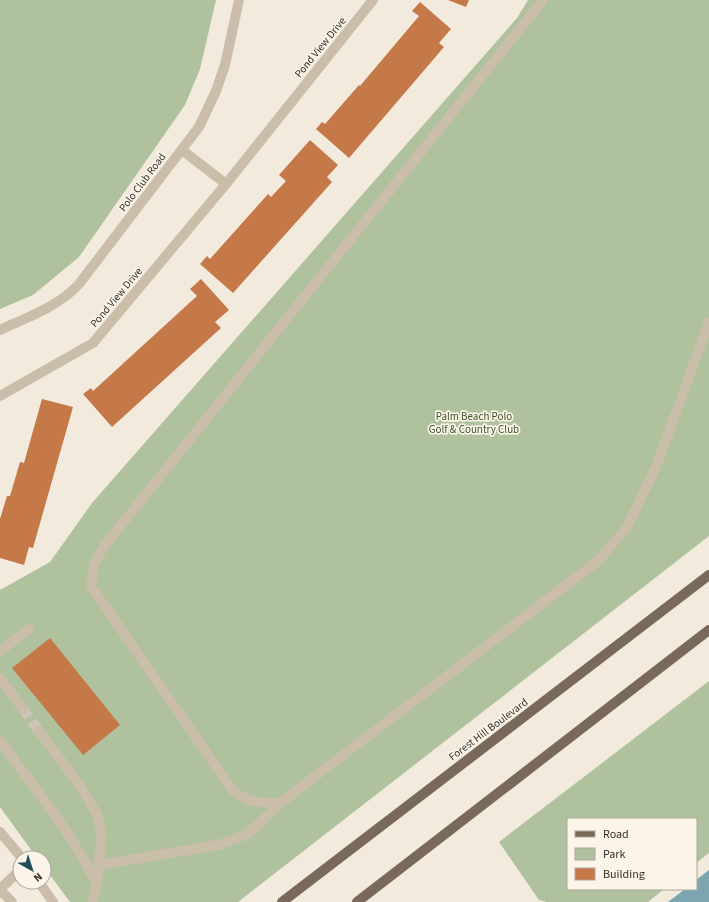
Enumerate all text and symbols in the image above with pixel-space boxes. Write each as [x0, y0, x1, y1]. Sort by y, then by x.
street label: Pond View Drive [291, 13, 350, 81]
street label: Polo Club Road [115, 150, 169, 215]
street label: Pond View Drive [87, 264, 146, 331]
park label: Palm Beach Polo Golf & Country Club [429, 409, 519, 437]
street label: Forest Hill Boulevard [446, 695, 531, 764]
legend [567, 818, 697, 890]
text: Road [603, 826, 629, 843]
text: Park [603, 846, 625, 863]
north arrow [12, 850, 52, 890]
text: Building [603, 866, 645, 883]
text: N [30, 869, 46, 886]

